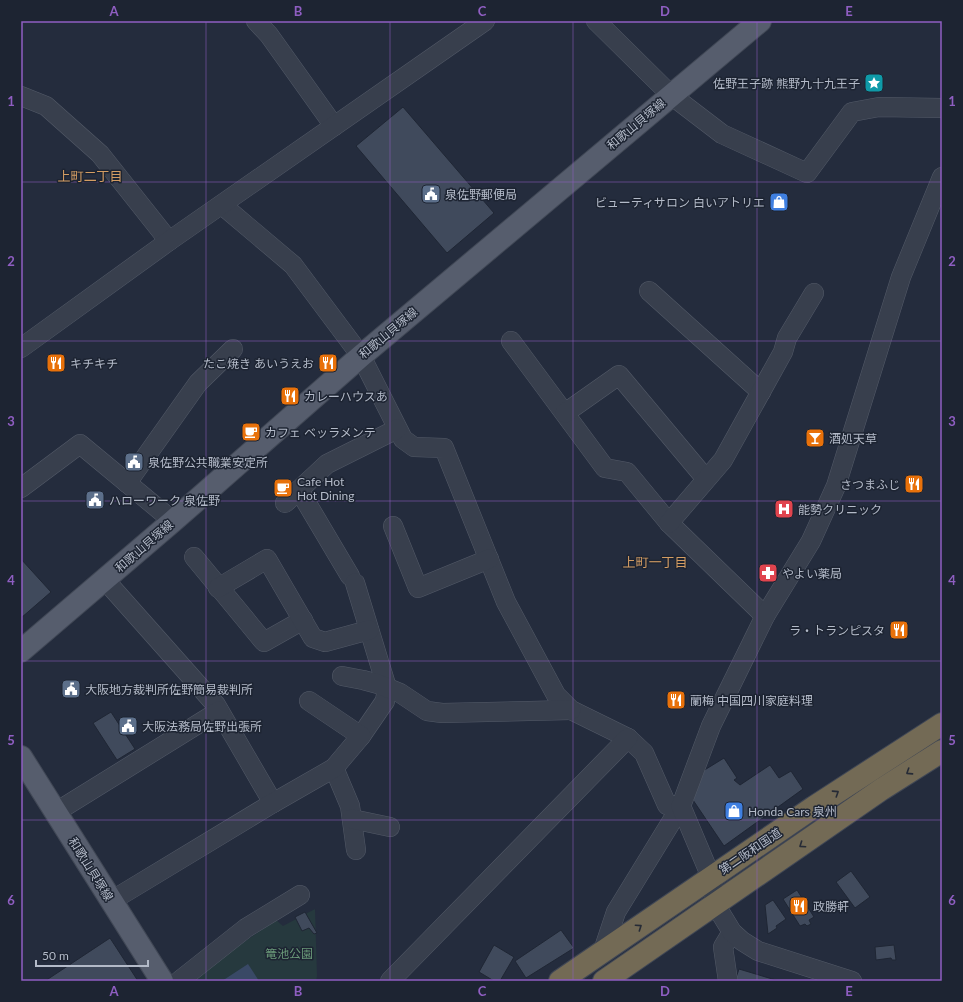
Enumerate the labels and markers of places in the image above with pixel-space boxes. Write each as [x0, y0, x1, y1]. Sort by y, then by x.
place icon: 佐野王子跡 熊野九十九王子 [863, 72, 885, 94]
place label: 佐野王子跡 熊野九十九王子 [713, 76, 860, 91]
public building icon: 泉佐野郵便局 [420, 183, 442, 205]
place label: 泉佐野郵便局 [445, 187, 517, 202]
shop icon: ビューティサロン 白いアトリエ [768, 191, 790, 213]
place label: ビューティサロン 白いアトリエ [595, 195, 765, 210]
restaurant icon: キチキチ [45, 352, 67, 374]
restaurant icon: たこ焼き あいうえお [317, 352, 339, 374]
place label: キチキチ [70, 356, 118, 371]
place label: たこ焼き あいうえお [203, 356, 314, 371]
restaurant icon: カレーハウスあ [279, 385, 301, 407]
place label: カレーハウスあ [304, 389, 388, 404]
cafe icon: カフェ ベッラメンテ [240, 421, 262, 443]
place label: カフェ ベッラメンテ [265, 425, 376, 440]
bar icon: 酒処天草 [804, 427, 826, 449]
place label: 酒処天草 [829, 431, 877, 446]
public building icon: 泉佐野公共職業安定所 [123, 451, 145, 473]
place label: 泉佐野公共職業安定所 [148, 455, 268, 470]
restaurant icon: さつまふじ [903, 473, 925, 495]
place label: Cafe Hot Hot Dining [297, 474, 354, 503]
cafe icon: Cafe Hot Hot Dining [272, 477, 294, 499]
place label: さつまふじ [840, 477, 900, 492]
public building icon: ハローワーク 泉佐野 [84, 489, 106, 511]
place label: ハローワーク 泉佐野 [109, 493, 220, 508]
hospital icon: 能勢クリニック [773, 498, 795, 520]
place label: 能勢クリニック [798, 502, 882, 517]
pharmacy icon: やよい薬局 [757, 562, 779, 584]
place label: やよい薬局 [782, 566, 842, 581]
restaurant icon: ラ・トランピスタ [888, 619, 910, 641]
place label: ラ・トランピスタ [789, 623, 885, 638]
public building icon: 大阪地方裁判所佐野簡易裁判所 [60, 678, 82, 700]
place label: 大阪地方裁判所佐野簡易裁判所 [85, 682, 253, 697]
restaurant icon: 蘭梅 中国四川家庭料理 [665, 689, 687, 711]
place label: 蘭梅 中国四川家庭料理 [690, 693, 813, 708]
public building icon: 大阪法務局佐野出張所 [117, 715, 139, 737]
place label: 大阪法務局佐野出張所 [142, 719, 262, 734]
shop icon: Honda Cars 泉州 [723, 800, 745, 822]
place label: Honda Cars 泉州 [748, 804, 837, 819]
restaurant icon: 政勝軒 [788, 895, 810, 917]
place label: 政勝軒 [813, 899, 849, 914]

